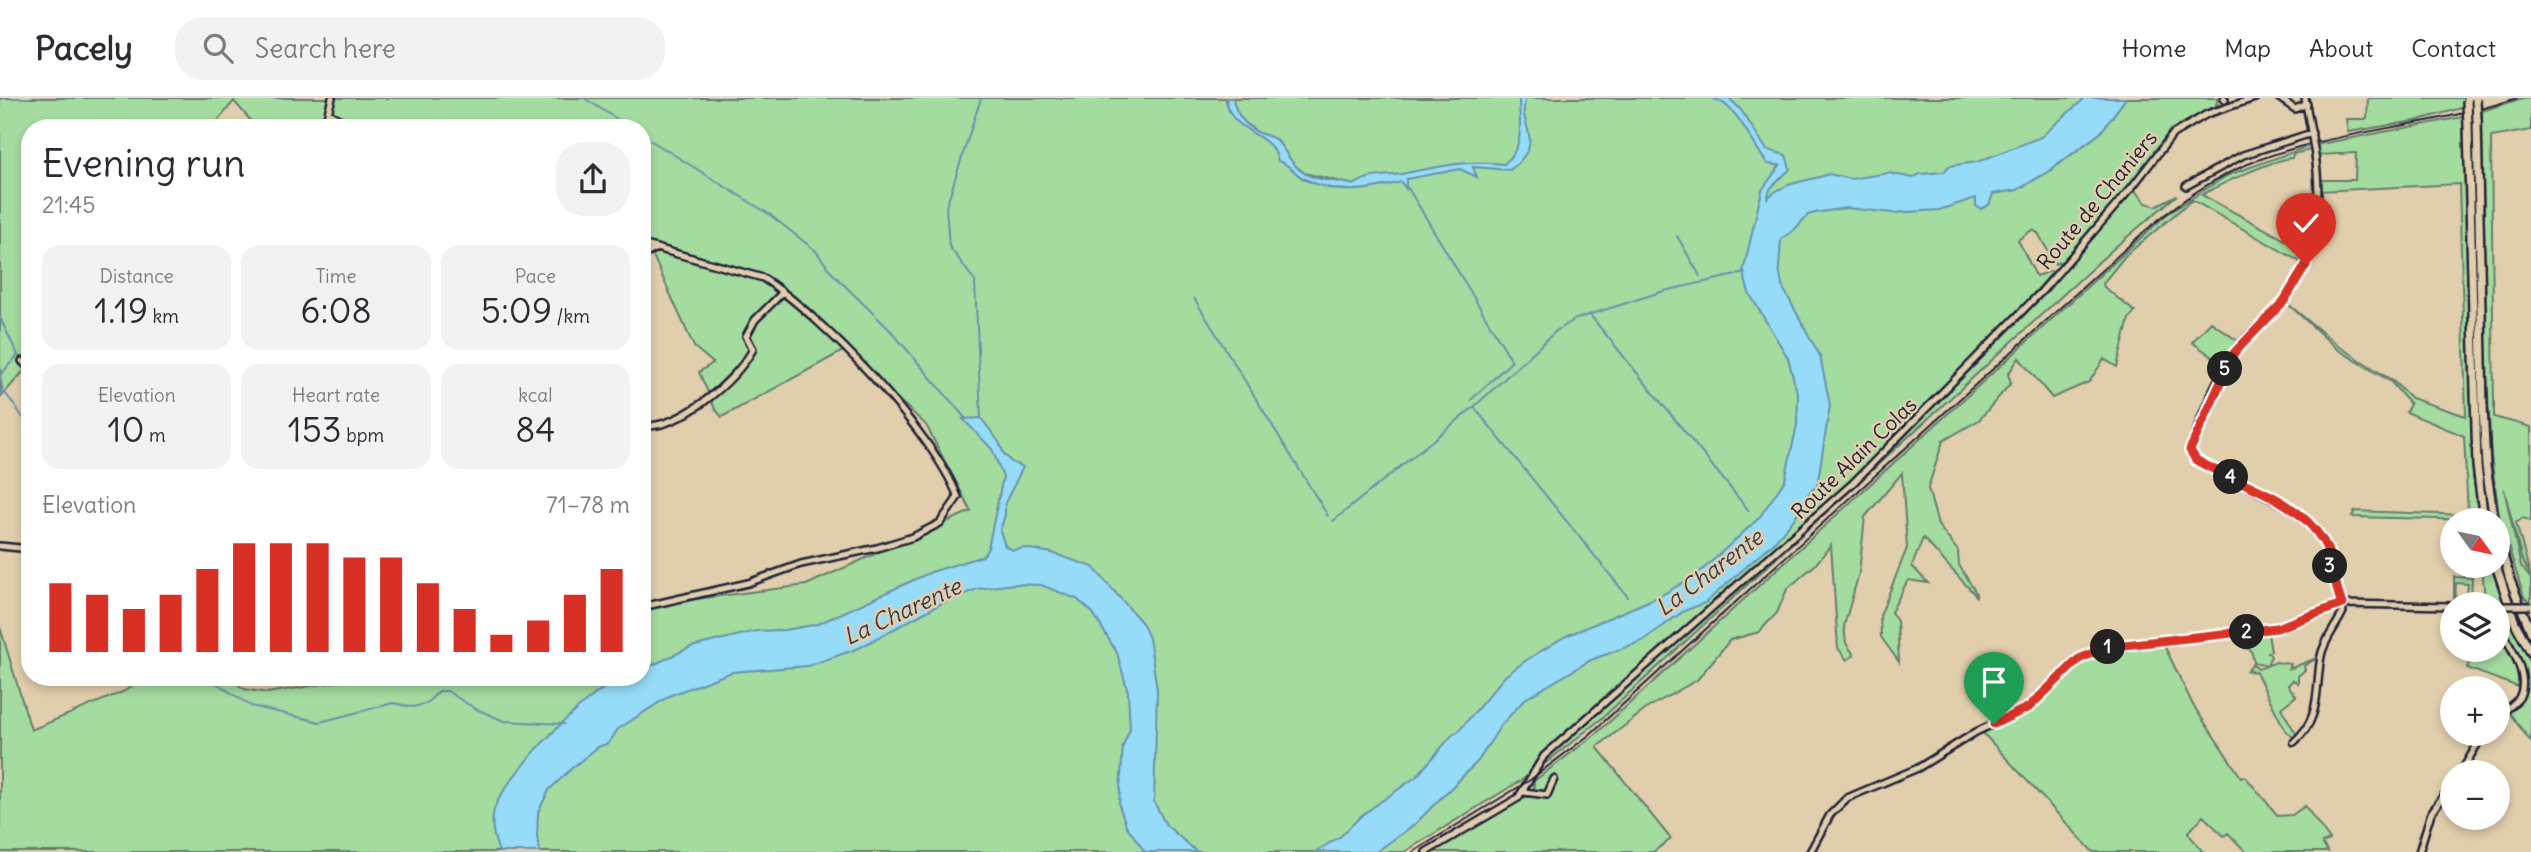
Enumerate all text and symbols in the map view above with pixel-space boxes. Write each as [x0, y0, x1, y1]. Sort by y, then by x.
search box [175, 17, 665, 80]
text: Pacely [35, 27, 133, 69]
icon: search [199, 29, 237, 67]
text: Search here [255, 32, 396, 65]
text: Home [2122, 33, 2186, 63]
text: Map [2224, 33, 2271, 63]
text: About [2309, 33, 2373, 63]
text: Contact [2411, 33, 2496, 63]
street label: Route de Chaniers [2031, 125, 2163, 275]
text: Evening run [42, 140, 245, 187]
button: share [556, 142, 630, 216]
text: 21:45 [42, 190, 95, 219]
pin [2276, 193, 2336, 265]
icon: check [2287, 204, 2325, 242]
text: Distance [100, 264, 174, 288]
text: Time [315, 264, 357, 288]
text: Pace [515, 264, 556, 288]
text: 1.19 [94, 288, 148, 332]
text: 6:08 [300, 288, 372, 332]
text: 5:09 [481, 288, 552, 332]
text: km [148, 304, 179, 328]
text: /km [552, 304, 590, 328]
pin: 5 [2208, 352, 2242, 386]
text: 5 [2219, 356, 2230, 380]
text: Elevation [98, 383, 176, 407]
text: Heart rate [292, 383, 380, 407]
text: kcal [518, 383, 552, 407]
street label: Route Alain Colas [1786, 391, 1922, 525]
text: 10 [108, 407, 145, 451]
text: 153 [288, 407, 342, 451]
text: 84 [515, 407, 556, 451]
text: m [145, 423, 166, 447]
text: bpm [342, 423, 384, 447]
pin: 4 [2214, 460, 2248, 494]
text: 4 [2225, 464, 2236, 488]
text: Elevation [42, 490, 136, 519]
text: 71–78 m [546, 490, 630, 519]
north arrow [2440, 508, 2510, 578]
map controls [2440, 508, 2510, 830]
water label: La Charente [1650, 521, 1770, 622]
pin: 3 [2312, 548, 2348, 584]
text: 3 [2324, 553, 2335, 577]
water label: La Charente [839, 570, 967, 651]
button: layers [2440, 592, 2510, 662]
pin: 2 [2230, 614, 2264, 650]
text: 2 [2241, 619, 2252, 643]
pin: 1 [2090, 630, 2126, 664]
text: 1 [2104, 634, 2111, 658]
pin [1964, 652, 2024, 724]
icon: arrive [1975, 663, 2013, 701]
button: + [2440, 676, 2510, 746]
button: − [2440, 760, 2510, 830]

